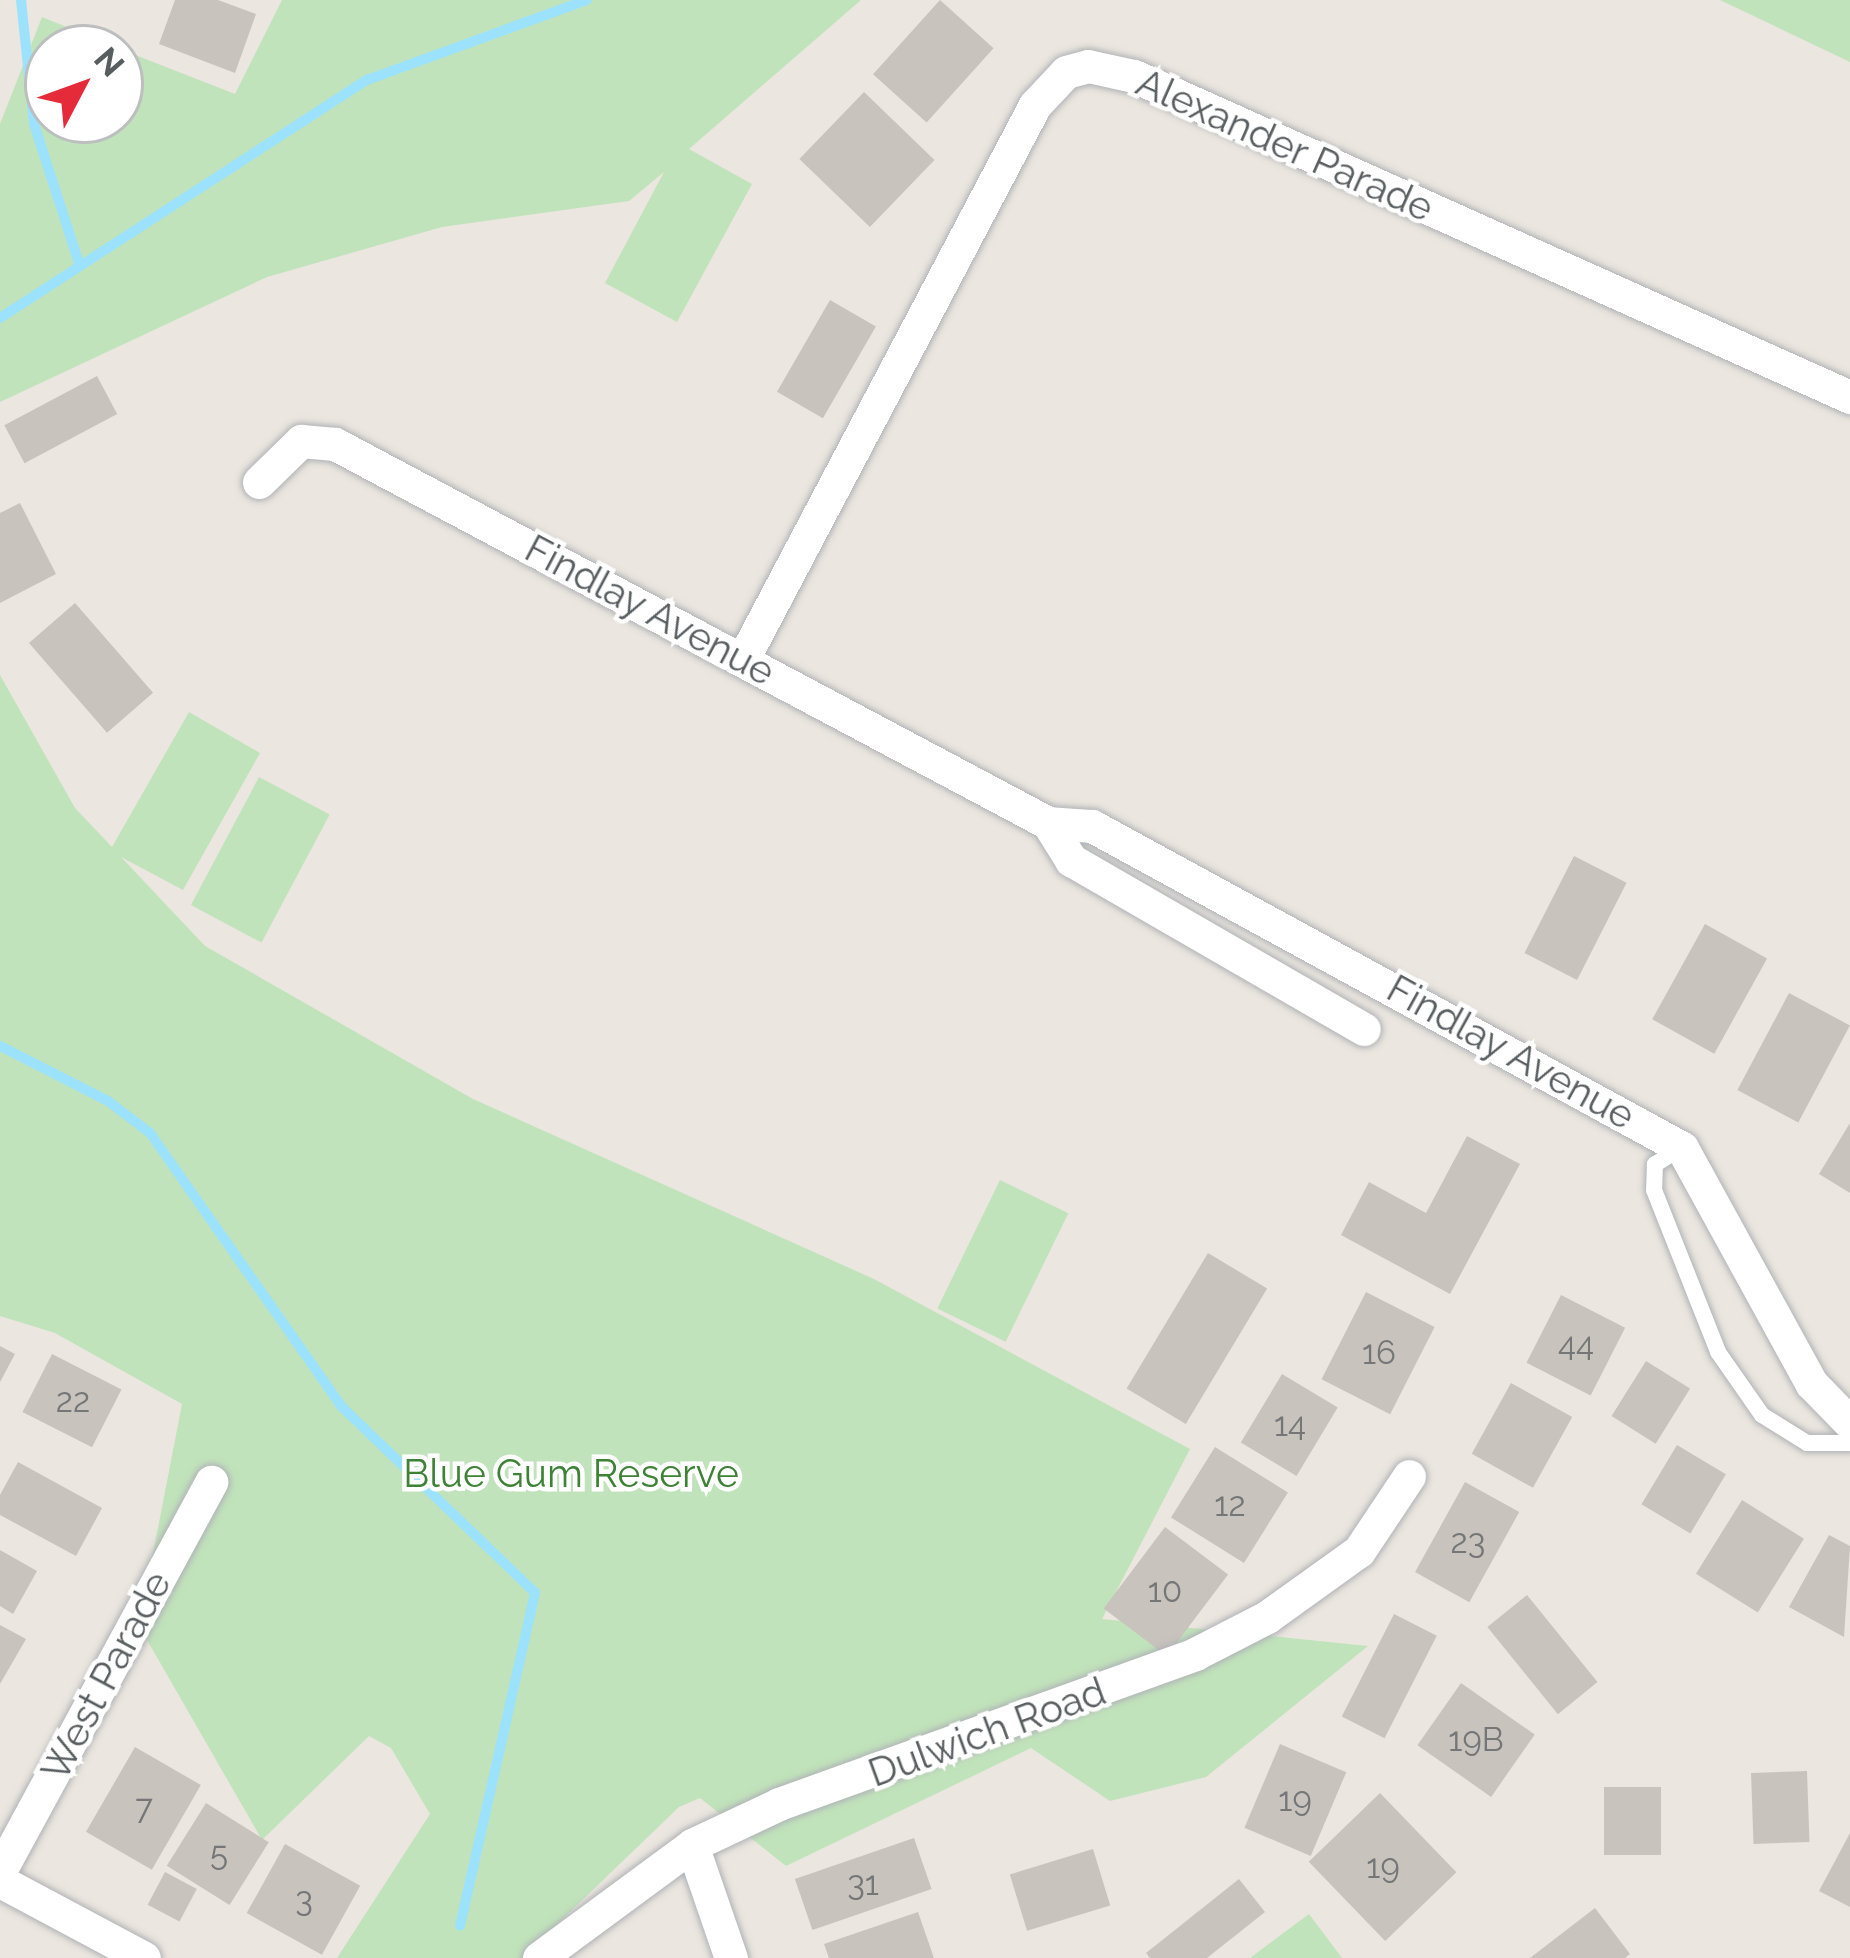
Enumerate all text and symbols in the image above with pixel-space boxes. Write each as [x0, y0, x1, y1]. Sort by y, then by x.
north arrow [24, 24, 144, 144]
text: N [86, 40, 132, 84]
street label: Alexander Parade [1129, 58, 1441, 232]
street label: Findlay Avenue [516, 524, 784, 696]
street label: Findlay Avenue [1378, 964, 1644, 1140]
house number: 44 [1558, 1325, 1594, 1365]
house number: 16 [1362, 1333, 1396, 1373]
house number: 22 [56, 1381, 90, 1421]
house number: 14 [1274, 1405, 1306, 1445]
park label: Blue Gum Reserve [403, 1450, 739, 1496]
house number: 12 [1214, 1485, 1246, 1525]
house number: 23 [1451, 1522, 1485, 1562]
street label: West Parade [31, 1563, 181, 1789]
house number: 10 [1148, 1571, 1182, 1611]
street label: Dulwich Road [862, 1667, 1112, 1797]
house number: 19B [1448, 1720, 1504, 1760]
house number: 19 [1278, 1780, 1312, 1820]
house number: 7 [135, 1788, 153, 1828]
house number: 5 [210, 1834, 228, 1874]
house number: 19 [1366, 1847, 1400, 1887]
house number: 31 [847, 1864, 879, 1904]
house number: 3 [295, 1880, 313, 1920]

